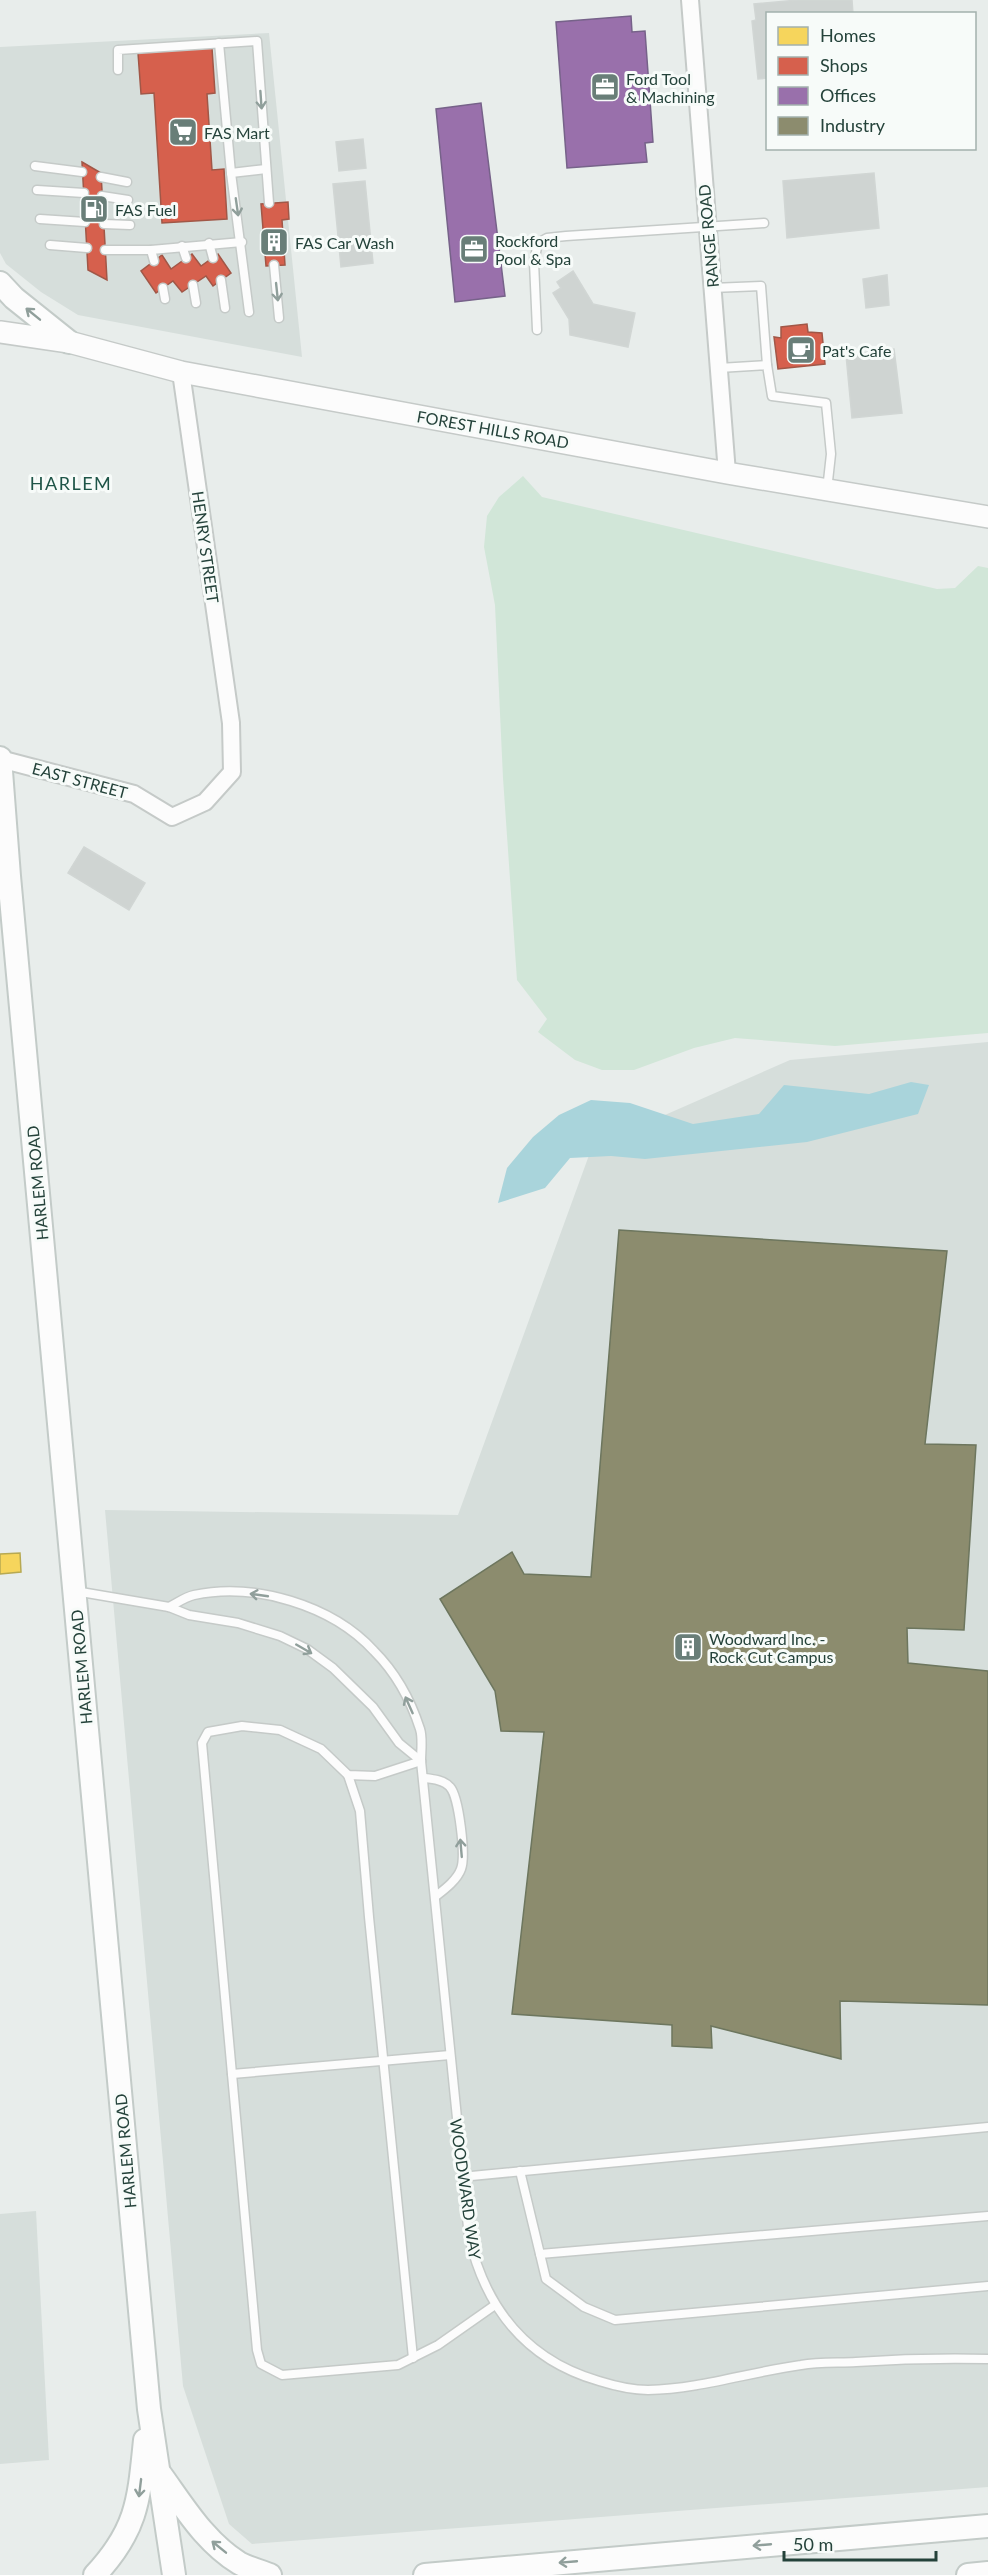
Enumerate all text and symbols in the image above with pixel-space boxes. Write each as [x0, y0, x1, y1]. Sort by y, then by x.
legend [766, 12, 976, 150]
text: Homes [820, 24, 876, 46]
text: Shops [820, 54, 868, 76]
place label: Ford Tool & Machining [626, 69, 714, 106]
office icon: Ford Tool & Machining [589, 71, 621, 103]
text: Offices [820, 84, 876, 106]
one-way arrow [256, 89, 267, 109]
text: Industry [820, 114, 886, 136]
supermarket icon: FAS Mart [167, 116, 199, 148]
place label: FAS Mart [204, 123, 270, 142]
street label: RANGE ROAD [694, 184, 722, 288]
fuel station icon: FAS Fuel [78, 193, 110, 225]
one-way arrow [231, 197, 242, 217]
place label: FAS Fuel [115, 200, 176, 219]
building icon: FAS Car Wash [258, 226, 290, 258]
place label: Rockford Pool & Spa [495, 231, 571, 268]
place label: FAS Car Wash [295, 233, 394, 252]
office icon: Rockford Pool & Spa [458, 233, 490, 265]
one-way arrow [272, 281, 283, 301]
one-way arrow [26, 307, 42, 320]
cafe icon: Pat's Cafe [785, 334, 817, 366]
place label: Pat's Cafe [822, 341, 891, 360]
street label: FOREST HILLS ROAD [415, 406, 571, 452]
district label: HARLEM [30, 472, 112, 494]
street label: HENRY STREET [189, 490, 223, 605]
street label: EAST STREET [30, 758, 130, 802]
street label: HARLEM ROAD [23, 1125, 51, 1241]
one-way arrow [250, 1589, 270, 1600]
street label: HARLEM ROAD [67, 1609, 95, 1725]
place label: Woodward Inc. - Rock Cut Campus [709, 1629, 833, 1666]
building icon: Woodward Inc. - Rock Cut Campus [672, 1631, 704, 1663]
one-way arrow [295, 1643, 312, 1655]
one-way arrow [403, 1696, 414, 1714]
one-way arrow [455, 1839, 466, 1858]
street label: HARLEM ROAD [111, 2093, 139, 2209]
street label: WOODWARD WAY [447, 2117, 485, 2261]
one-way arrow [134, 2477, 145, 2497]
scale bar [784, 2524, 936, 2562]
text: 50 m [793, 2533, 833, 2555]
one-way arrow [753, 2540, 773, 2551]
one-way arrow [211, 2541, 227, 2554]
one-way arrow [559, 2557, 578, 2568]

